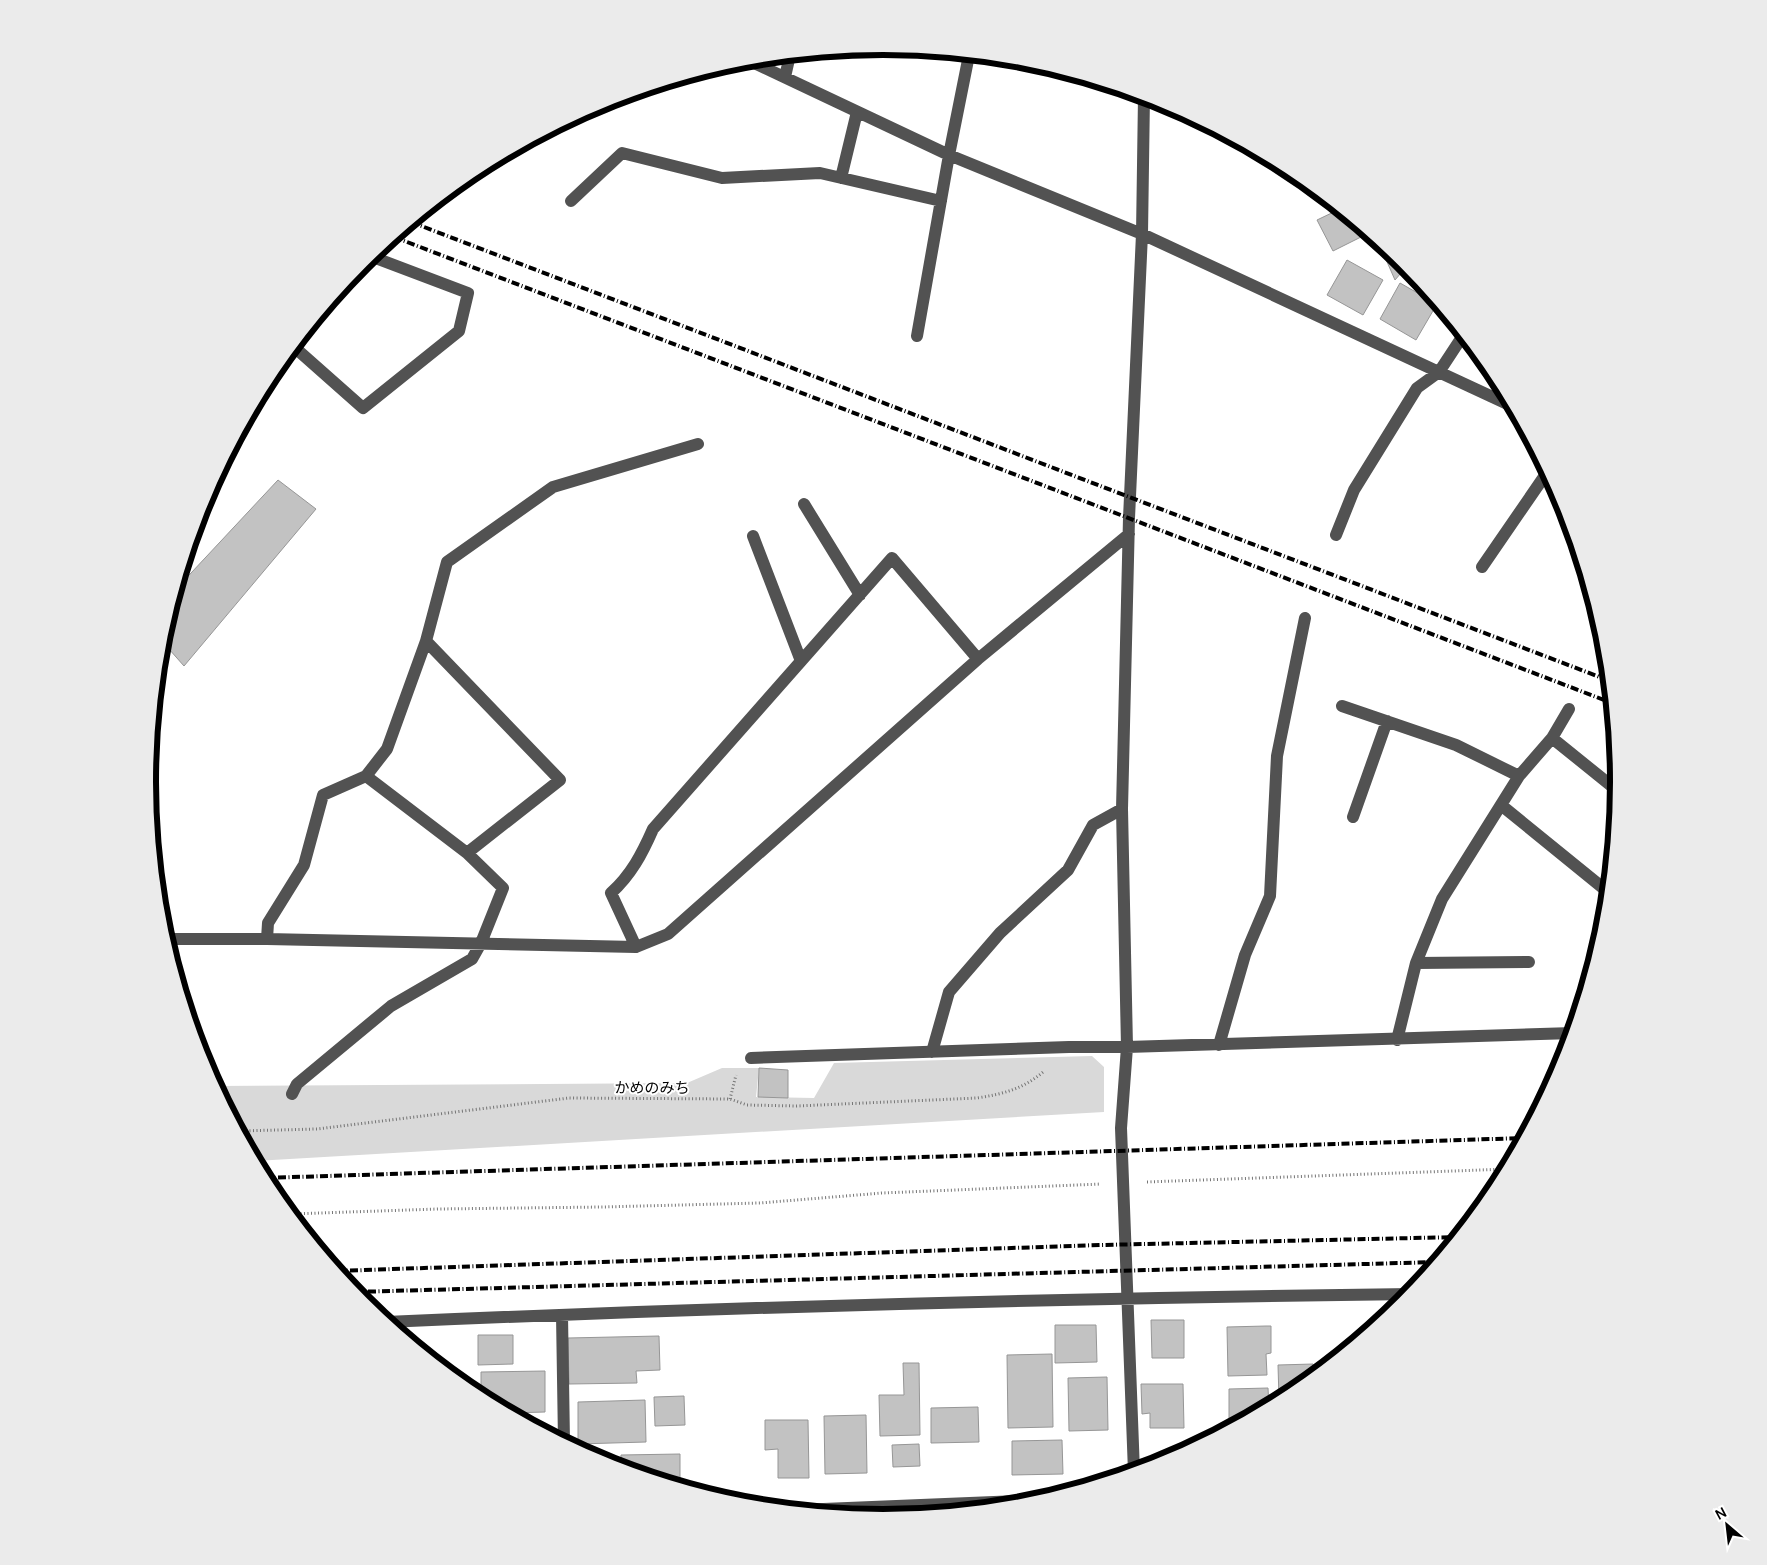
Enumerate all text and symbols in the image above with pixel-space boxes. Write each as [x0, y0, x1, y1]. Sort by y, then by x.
street label: かめのみち [614, 1077, 690, 1098]
north arrow [1702, 1500, 1752, 1550]
text: N [1712, 1502, 1730, 1524]

